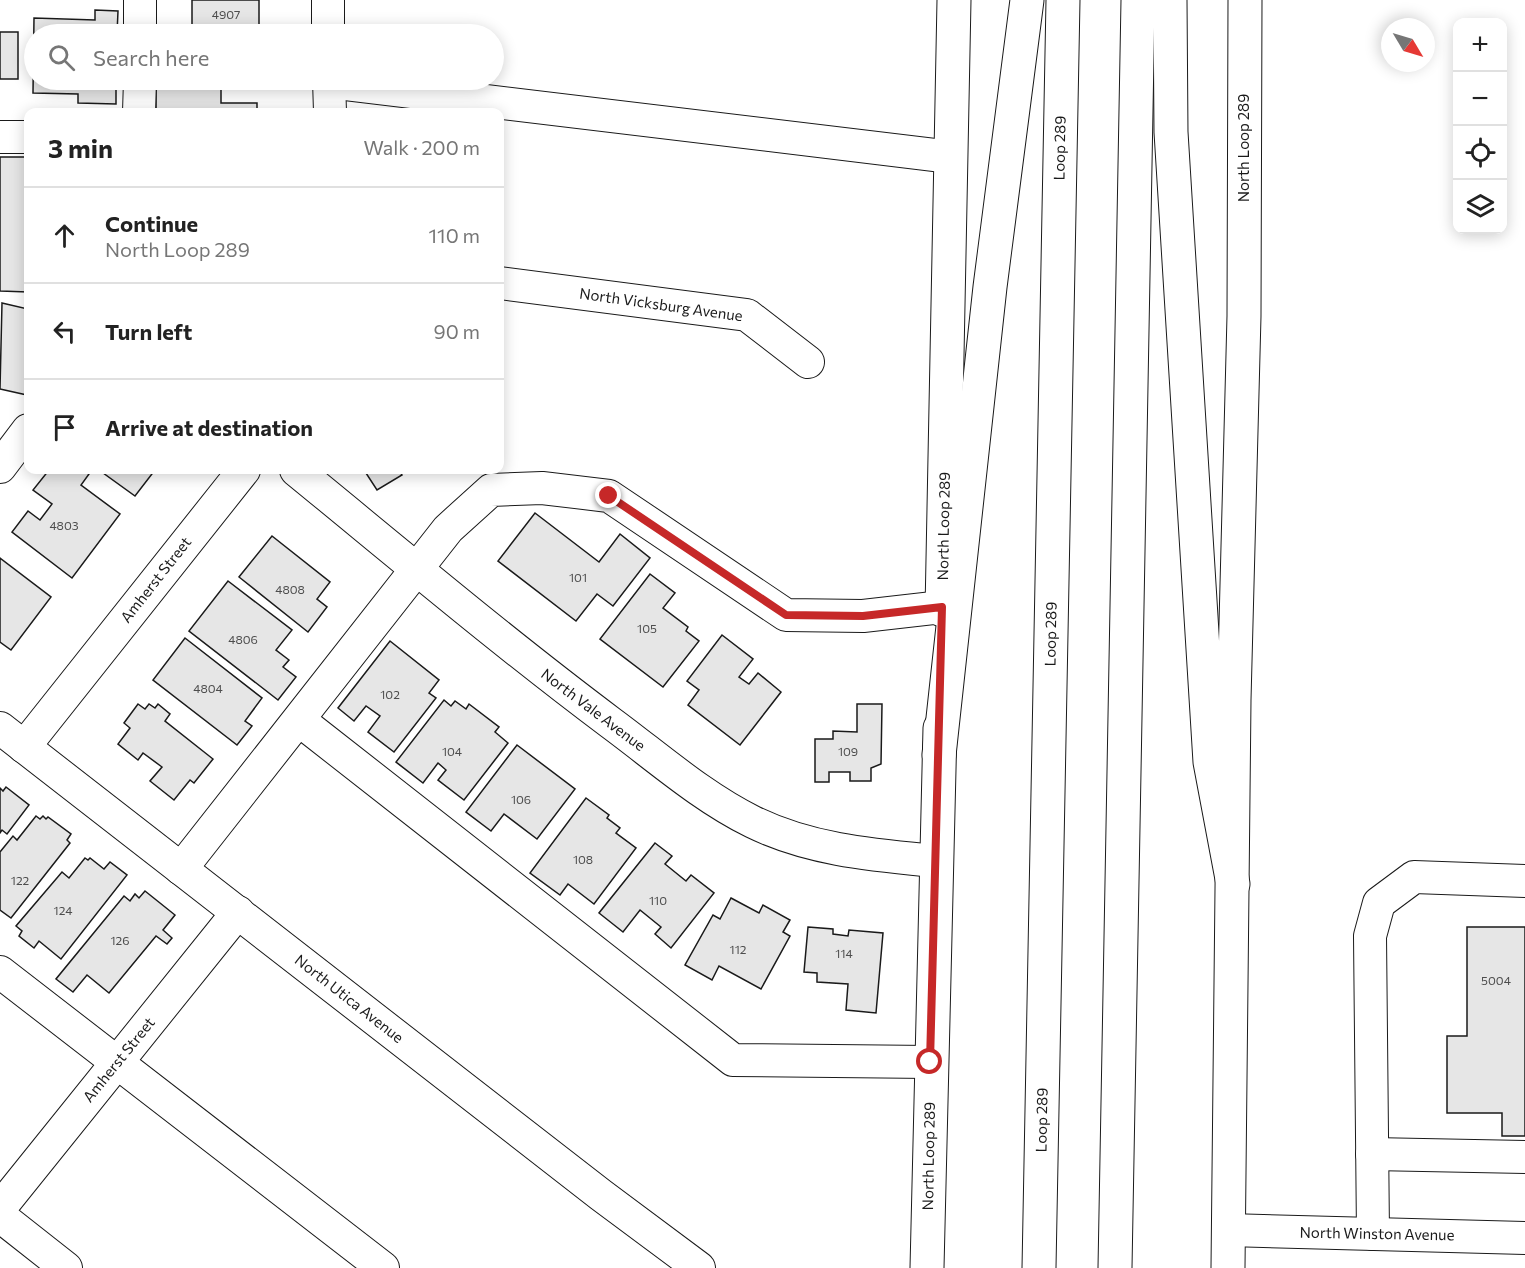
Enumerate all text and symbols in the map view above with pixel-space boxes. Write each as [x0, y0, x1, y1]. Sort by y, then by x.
house number: 4907 [212, 7, 240, 21]
north arrow [1381, 18, 1435, 72]
map controls [1453, 18, 1507, 234]
button: + [1453, 18, 1507, 72]
search box [24, 24, 504, 90]
icon: search [45, 41, 78, 74]
text: Search here [93, 44, 209, 71]
button: − [1453, 72, 1507, 126]
street label: North Loop 289 [1234, 94, 1252, 202]
street label: Loop 289 [1049, 115, 1069, 181]
button: locate [1453, 126, 1507, 180]
text: 3 min [48, 132, 113, 163]
text: Walk · 200 m [363, 135, 480, 159]
button: layers [1453, 180, 1507, 234]
text: Continue [105, 210, 198, 237]
icon: ahead [48, 219, 81, 252]
text: 110 m [429, 223, 480, 247]
text: North Loop 289 [105, 237, 250, 261]
street label: North Vicksburg Avenue [578, 284, 744, 324]
icon: left [48, 315, 81, 348]
text: Turn left [105, 318, 192, 345]
text: 90 m [434, 319, 480, 343]
icon: arrive [48, 411, 81, 444]
text: Arrive at destination [105, 414, 313, 441]
street label: North Loop 289 [933, 472, 953, 580]
route end [595, 482, 621, 508]
house number: 4803 [49, 518, 79, 532]
street label: Amherst Street [116, 533, 194, 626]
house number: 101 [569, 570, 587, 584]
house number: 4808 [275, 582, 305, 596]
street label: Loop 289 [1040, 601, 1060, 667]
house number: 105 [637, 621, 657, 635]
house number: 4806 [228, 632, 258, 646]
street label: North Vale Avenue [538, 664, 649, 754]
house number: 4804 [193, 681, 223, 695]
house number: 102 [380, 687, 400, 701]
house number: 104 [442, 744, 462, 758]
house number: 109 [838, 744, 858, 758]
house number: 106 [511, 792, 531, 806]
house number: 108 [573, 852, 593, 866]
house number: 122 [11, 873, 30, 887]
house number: 110 [649, 893, 667, 907]
house number: 124 [54, 903, 72, 917]
house number: 126 [110, 933, 130, 947]
house number: 112 [730, 942, 747, 956]
house number: 114 [835, 946, 853, 960]
street label: North Utica Avenue [292, 950, 408, 1046]
house number: 5004 [1481, 973, 1511, 987]
street label: Amherst Street [79, 1013, 158, 1105]
route start [916, 1048, 942, 1074]
street label: Loop 289 [1031, 1087, 1051, 1153]
street label: North Loop 289 [918, 1102, 938, 1210]
street label: North Winston Avenue [1299, 1223, 1455, 1243]

